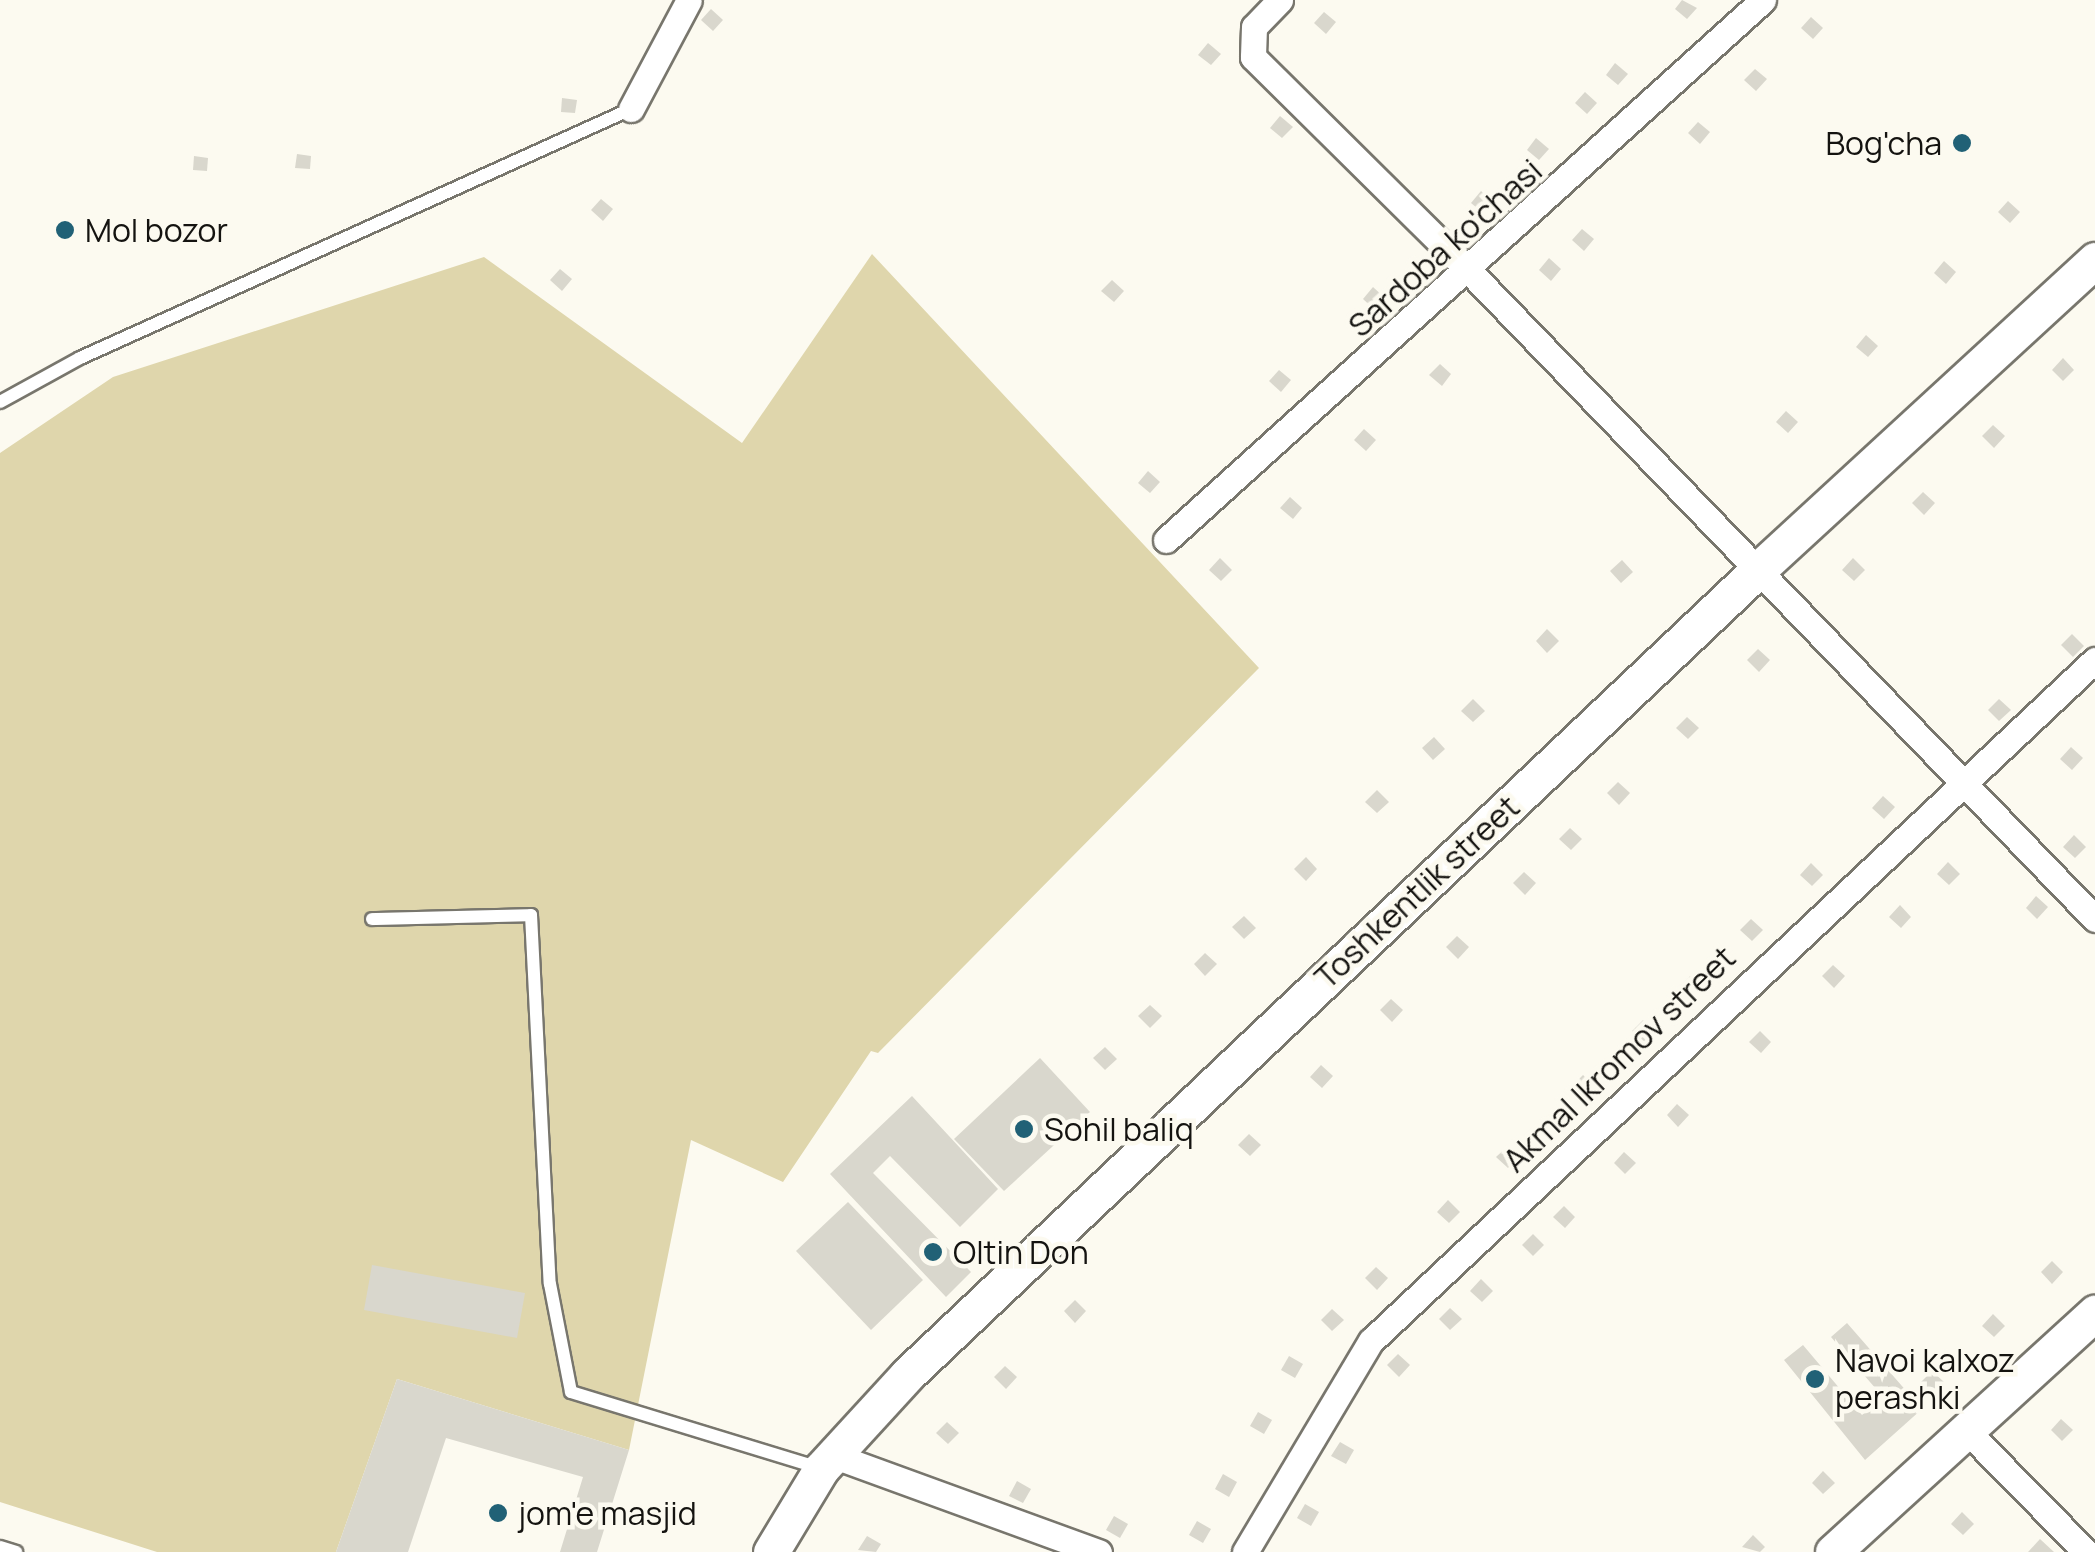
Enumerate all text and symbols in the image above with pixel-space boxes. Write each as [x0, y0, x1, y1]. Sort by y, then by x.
place label: Bog'cha [1825, 124, 1942, 162]
marker: Bog'cha [1951, 132, 1973, 154]
street label: Sardoba ko'chasi [1341, 151, 1549, 345]
place label: Mol bozor [85, 211, 228, 249]
marker: Mol bozor [54, 219, 76, 241]
street label: Toshkentlik street [1307, 788, 1527, 996]
street label: Akmal Ikromov street [1495, 938, 1743, 1180]
place label: Sohil baliq [1044, 1110, 1194, 1148]
marker: Sohil baliq [1013, 1118, 1035, 1140]
place label: Oltin Don [953, 1233, 1089, 1271]
marker: Oltin Don [922, 1241, 944, 1263]
place label: Navoi kalxoz perashki [1835, 1342, 2015, 1417]
marker: Navoi kalxoz perashki [1804, 1368, 1826, 1390]
place label: jom'e masjid [518, 1494, 697, 1532]
marker: jom'e masjid [487, 1502, 509, 1524]

